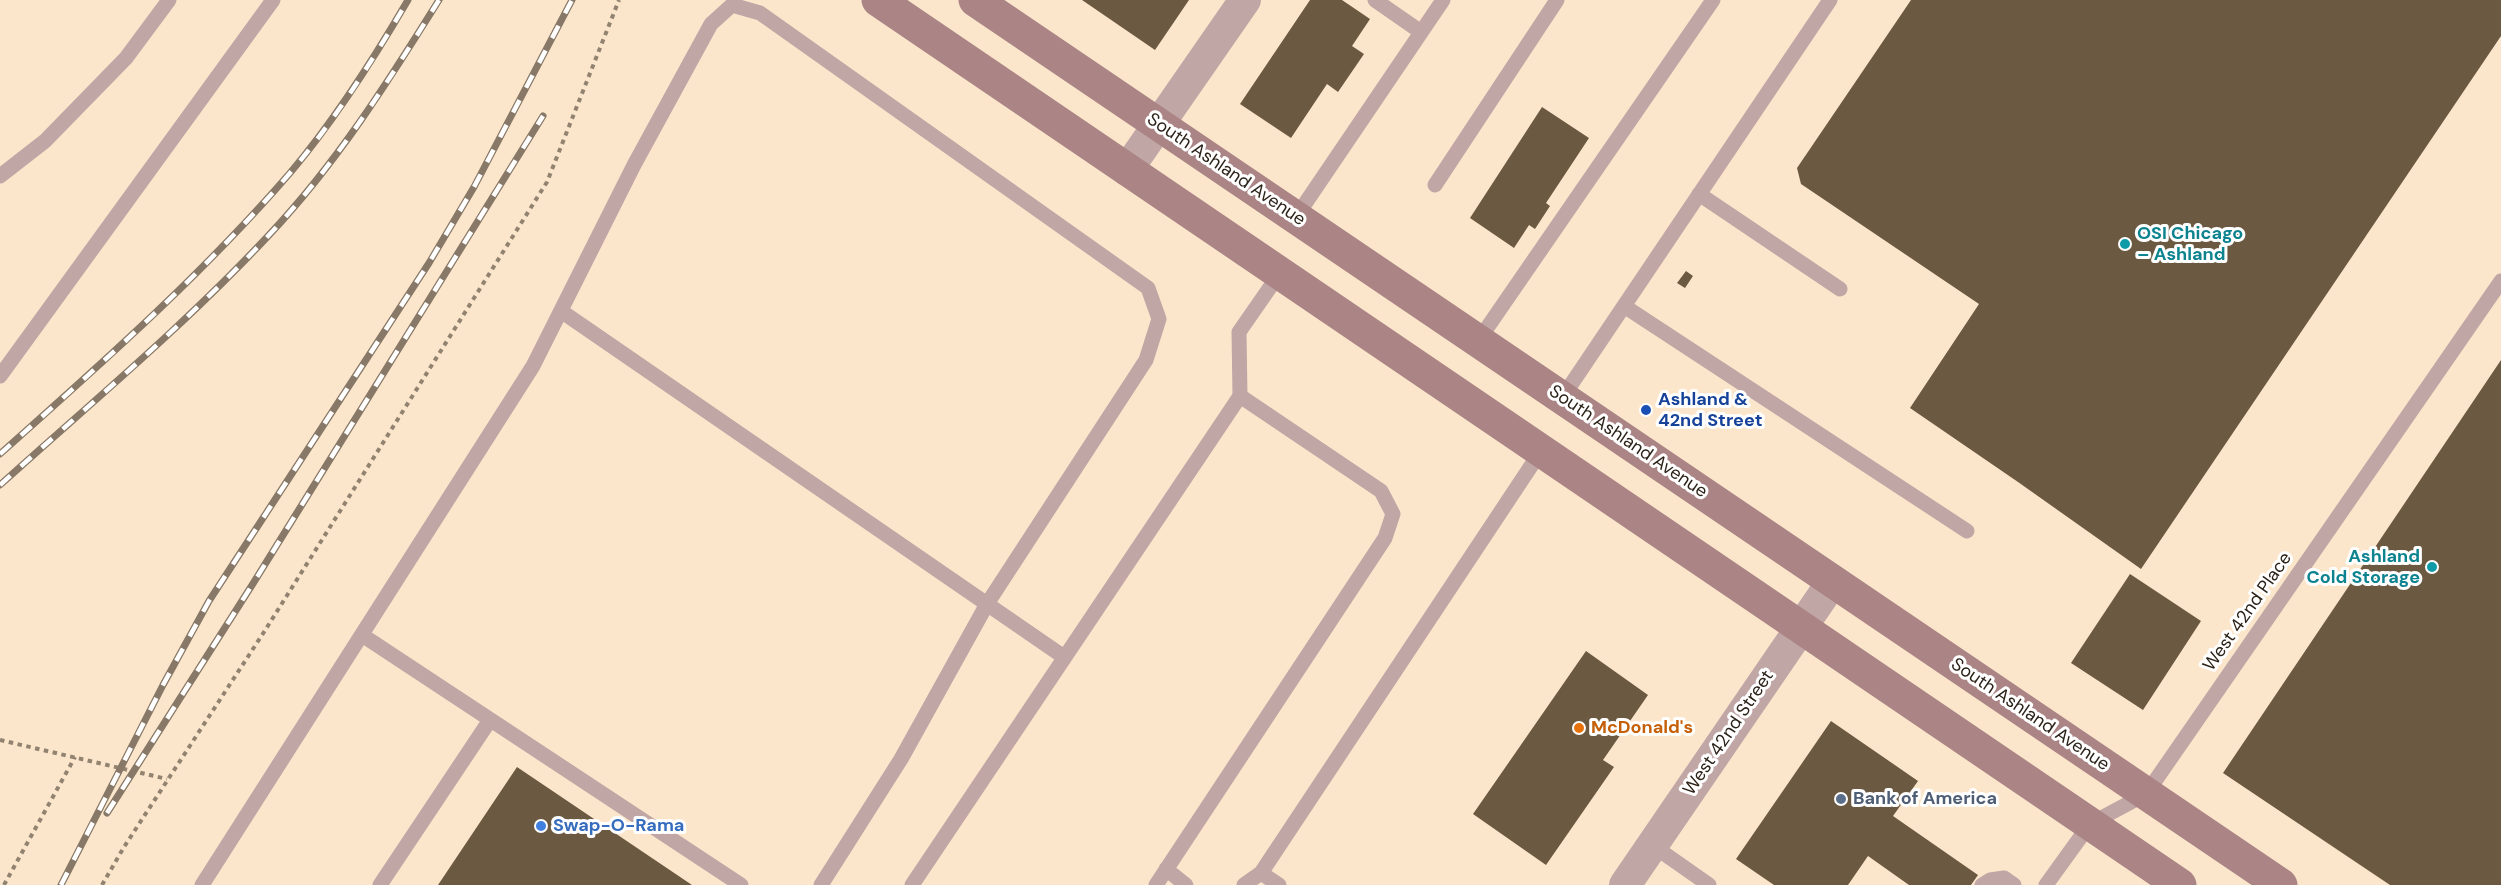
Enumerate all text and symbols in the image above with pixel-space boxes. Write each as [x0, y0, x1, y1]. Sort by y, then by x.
street label: South Ashland Avenue [1143, 109, 1309, 231]
place label: OSI Chicago – Ashland [2137, 223, 2243, 266]
marker: OSI Chicago – Ashland [2118, 237, 2132, 251]
street label: South Ashland Avenue [1545, 381, 1711, 503]
place label: Ashland & 42nd Street [1658, 389, 1762, 432]
marker: Ashland & 42nd Street [1639, 403, 1653, 417]
place label: Ashland Cold Storage [2306, 546, 2420, 588]
street label: West 42nd Place [2199, 549, 2297, 675]
marker: Ashland Cold Storage [2425, 560, 2439, 574]
street label: South Ashland Avenue [1947, 654, 2113, 776]
street label: West 42nd Street [1679, 666, 1779, 800]
place label: McDonald's [1591, 717, 1693, 739]
marker: McDonald's [1572, 721, 1586, 735]
place label: Bank of America [1853, 788, 1997, 810]
marker: Bank of America [1834, 792, 1848, 806]
place label: Swap-O-Rama [553, 815, 684, 837]
marker: Swap-O-Rama [534, 819, 548, 833]

